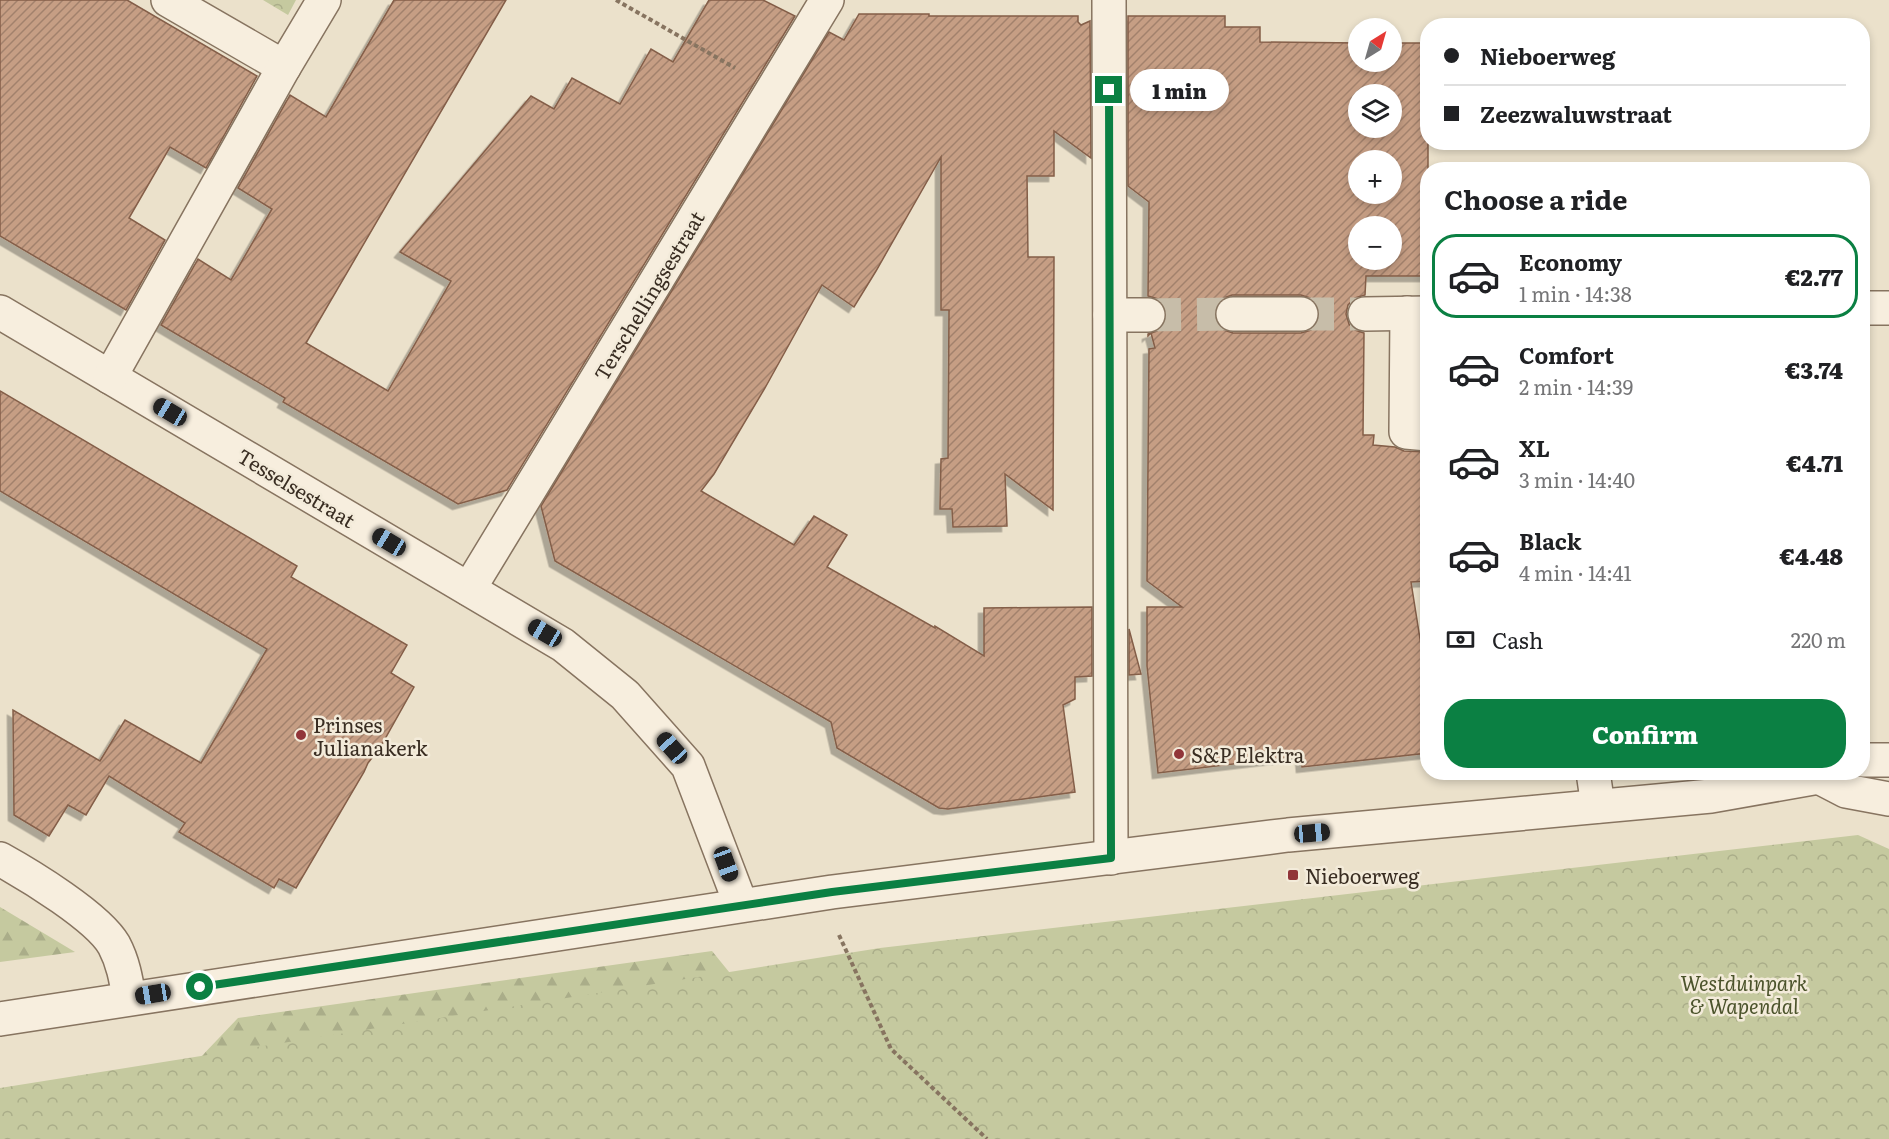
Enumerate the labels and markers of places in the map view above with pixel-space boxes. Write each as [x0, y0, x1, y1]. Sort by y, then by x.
place label: Prinses Julianakerk [313, 709, 428, 762]
marker: Prinses Julianakerk [294, 728, 308, 742]
place label: S&P Elektra [1191, 739, 1305, 769]
marker: S&P Elektra [1172, 747, 1186, 761]
place label: Nieboerweg [1305, 860, 1420, 890]
marker: Nieboerweg [1286, 868, 1300, 882]

